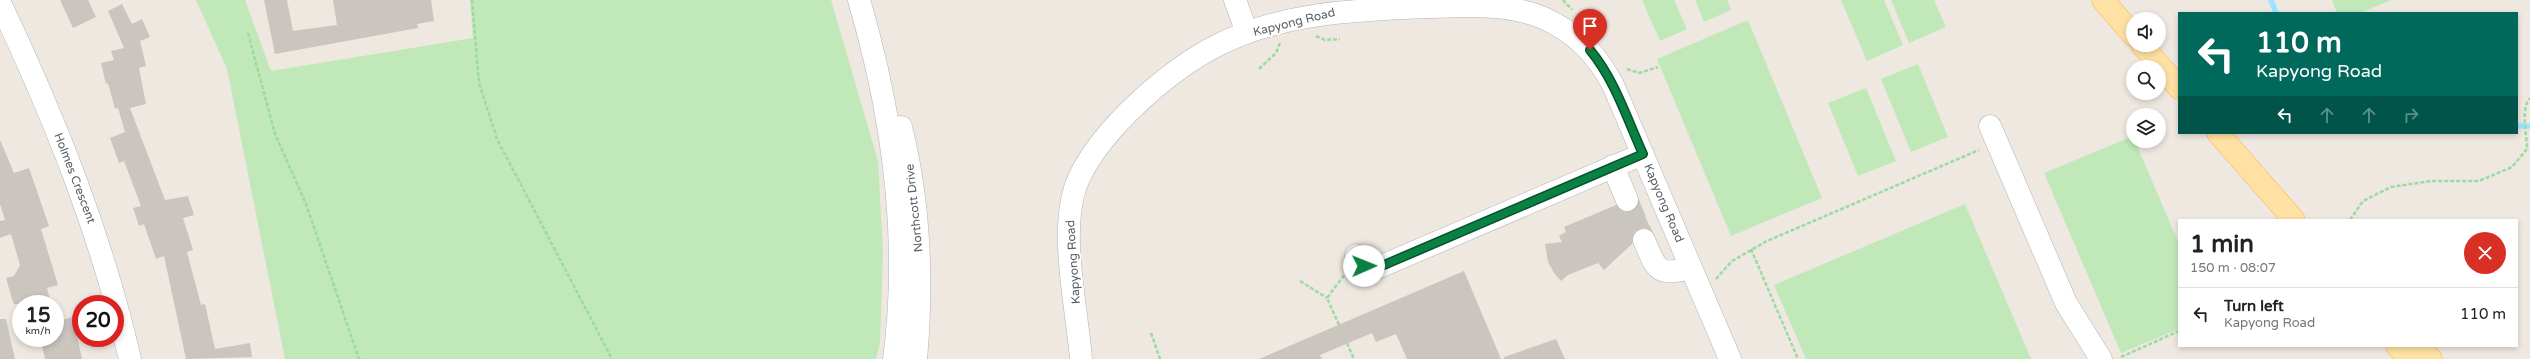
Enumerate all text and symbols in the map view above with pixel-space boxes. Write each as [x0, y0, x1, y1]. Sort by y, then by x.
street label: Kapyong Road [1252, 5, 1336, 39]
pin [1573, 9, 1607, 50]
map controls [2126, 12, 2166, 148]
button: sound [2126, 12, 2166, 52]
icon: arrive [1579, 15, 1601, 37]
text: 110 m [2256, 26, 2342, 60]
icon: left [2190, 28, 2242, 80]
button: search [2126, 60, 2166, 100]
text: Kapyong Road [2256, 60, 2382, 82]
icon: left [2274, 104, 2296, 126]
icon: ahead [2316, 104, 2338, 126]
icon: ahead [2358, 104, 2380, 126]
icon: right [2400, 104, 2422, 126]
button: layers [2126, 108, 2166, 148]
street label: Holmes Crescent [51, 131, 99, 226]
street label: Kapyong Road [1641, 162, 1687, 244]
street label: Northcott Drive [902, 163, 926, 253]
street label: Kapyong Road [1063, 220, 1083, 304]
text: 1 min [2190, 230, 2254, 259]
button: close [2464, 232, 2506, 274]
position arrow [1343, 245, 1385, 287]
text: 150 m · 08:07 [2190, 260, 2276, 276]
speed limit sign: 20 [72, 295, 124, 347]
text: Turn left [2224, 297, 2284, 315]
icon: left [2190, 303, 2212, 325]
text: 15 [25, 304, 51, 328]
text: 110 m [2460, 305, 2506, 323]
text: Kapyong Road [2224, 315, 2315, 331]
text: km/h [25, 325, 51, 337]

